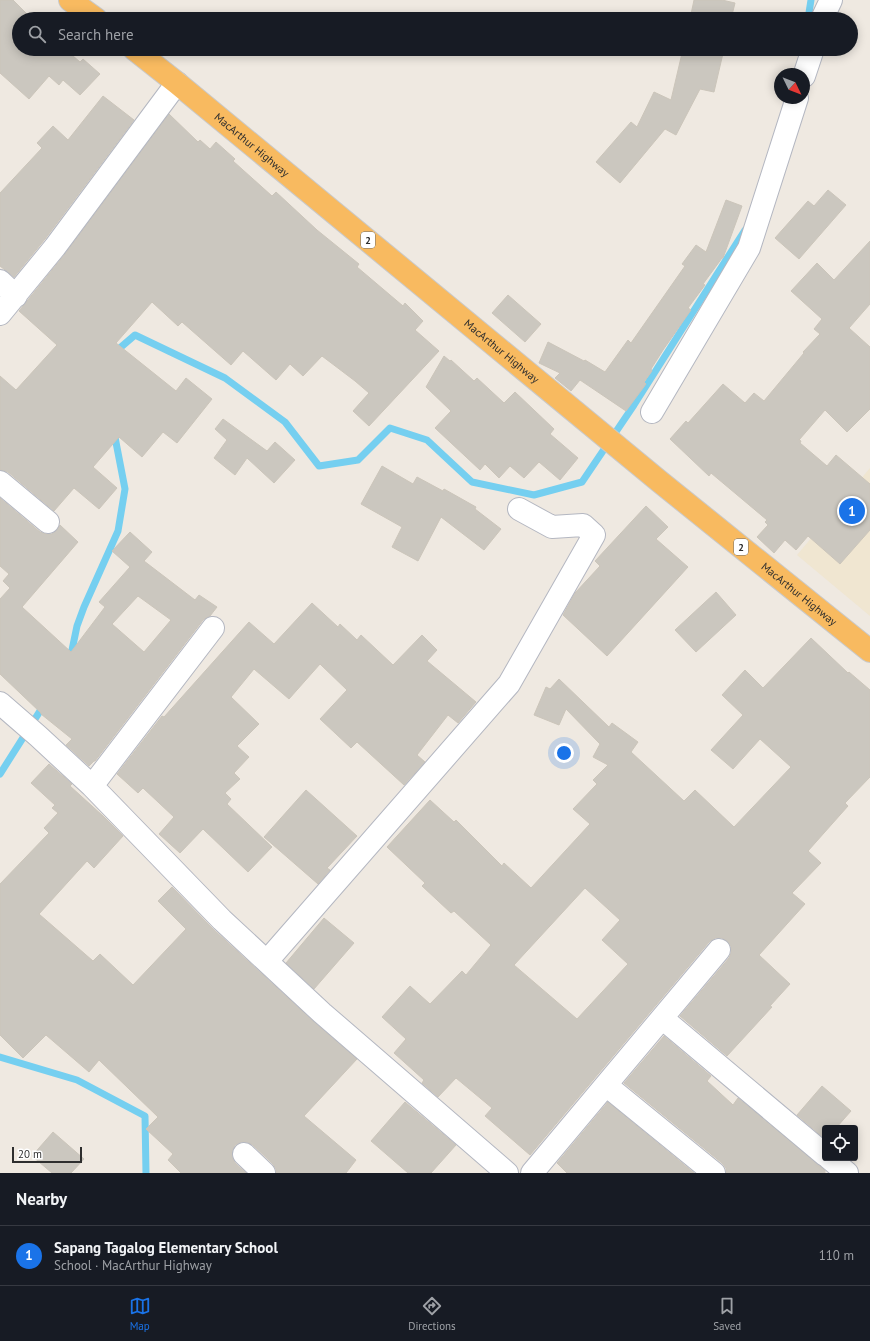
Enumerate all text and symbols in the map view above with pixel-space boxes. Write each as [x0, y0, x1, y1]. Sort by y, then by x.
search box [12, 12, 858, 56]
icon: search [26, 23, 48, 45]
text: Search here [58, 25, 134, 44]
north arrow [774, 68, 810, 104]
street label: MacArthur Highway [212, 110, 293, 180]
road number: 2 [361, 232, 375, 248]
street label: MacArthur Highway [461, 316, 543, 387]
pin: 1 [839, 496, 865, 526]
road number: 2 [734, 539, 748, 555]
street label: MacArthur Highway [759, 559, 841, 629]
your location [554, 743, 574, 763]
map controls [822, 1125, 858, 1161]
button: locate [822, 1125, 858, 1161]
scale bar [12, 1145, 82, 1164]
text: 20 m [18, 1147, 42, 1161]
text: Nearby [16, 1188, 67, 1210]
text: Sapang Tagalog Elementary School [54, 1238, 278, 1257]
text: 1 [25, 1247, 33, 1264]
text: 110 m [819, 1247, 854, 1264]
text: School · MacArthur Highway [54, 1257, 212, 1274]
tab: Map [129, 1295, 151, 1333]
tab: Directions [408, 1295, 456, 1333]
tab: Saved [713, 1295, 741, 1333]

